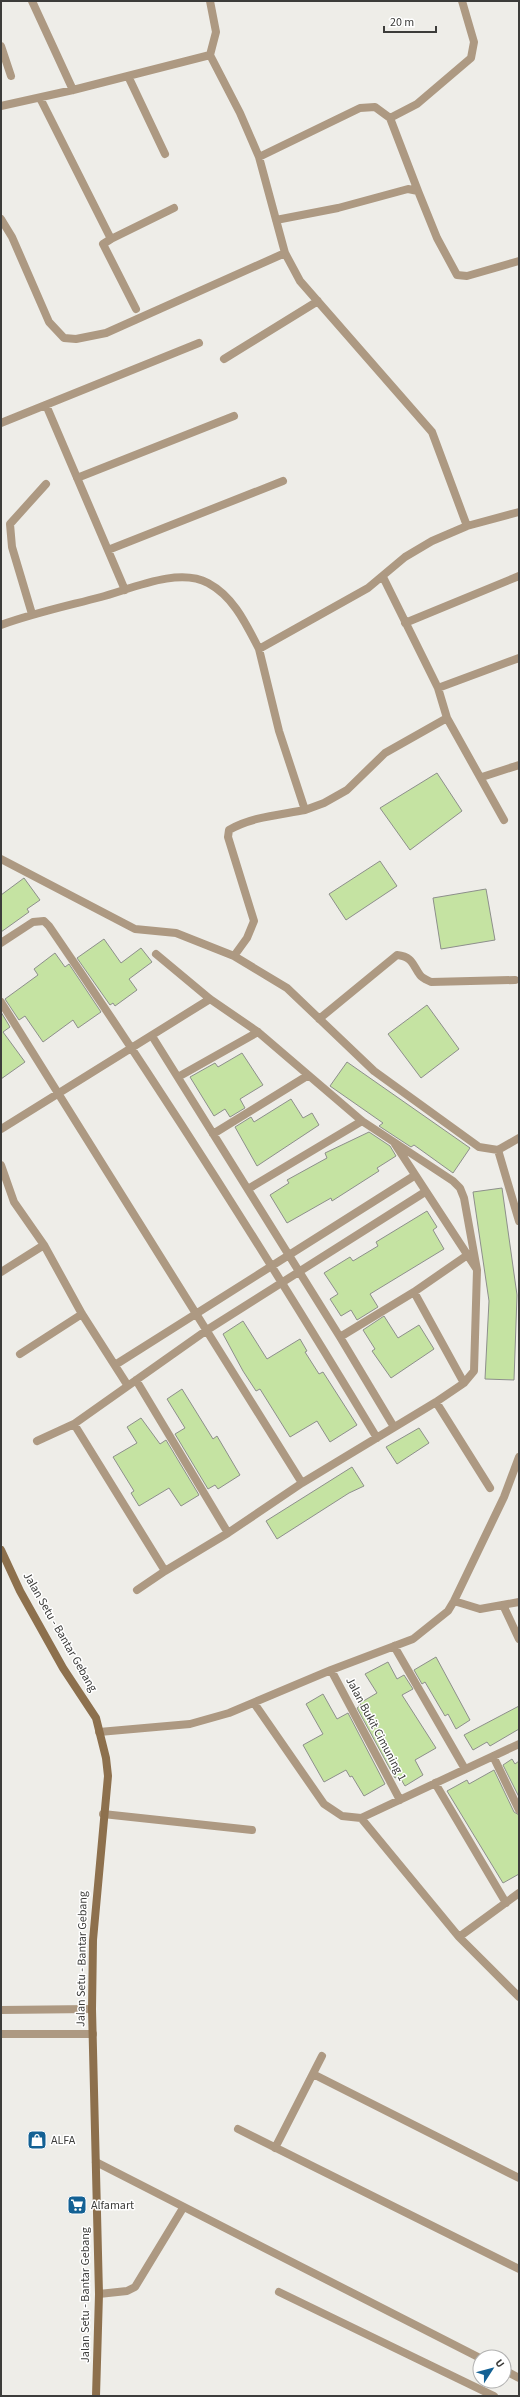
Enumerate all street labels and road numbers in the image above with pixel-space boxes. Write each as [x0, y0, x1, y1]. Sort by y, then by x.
street label: Jalan Setu - Bantar Gebang [19, 1569, 101, 1695]
street label: Jalan Bukit Cimuning 1 [341, 1674, 411, 1784]
street label: Jalan Setu - Bantar Gebang [72, 1891, 92, 2027]
street label: Jalan Setu - Bantar Gebang [77, 2227, 94, 2363]

